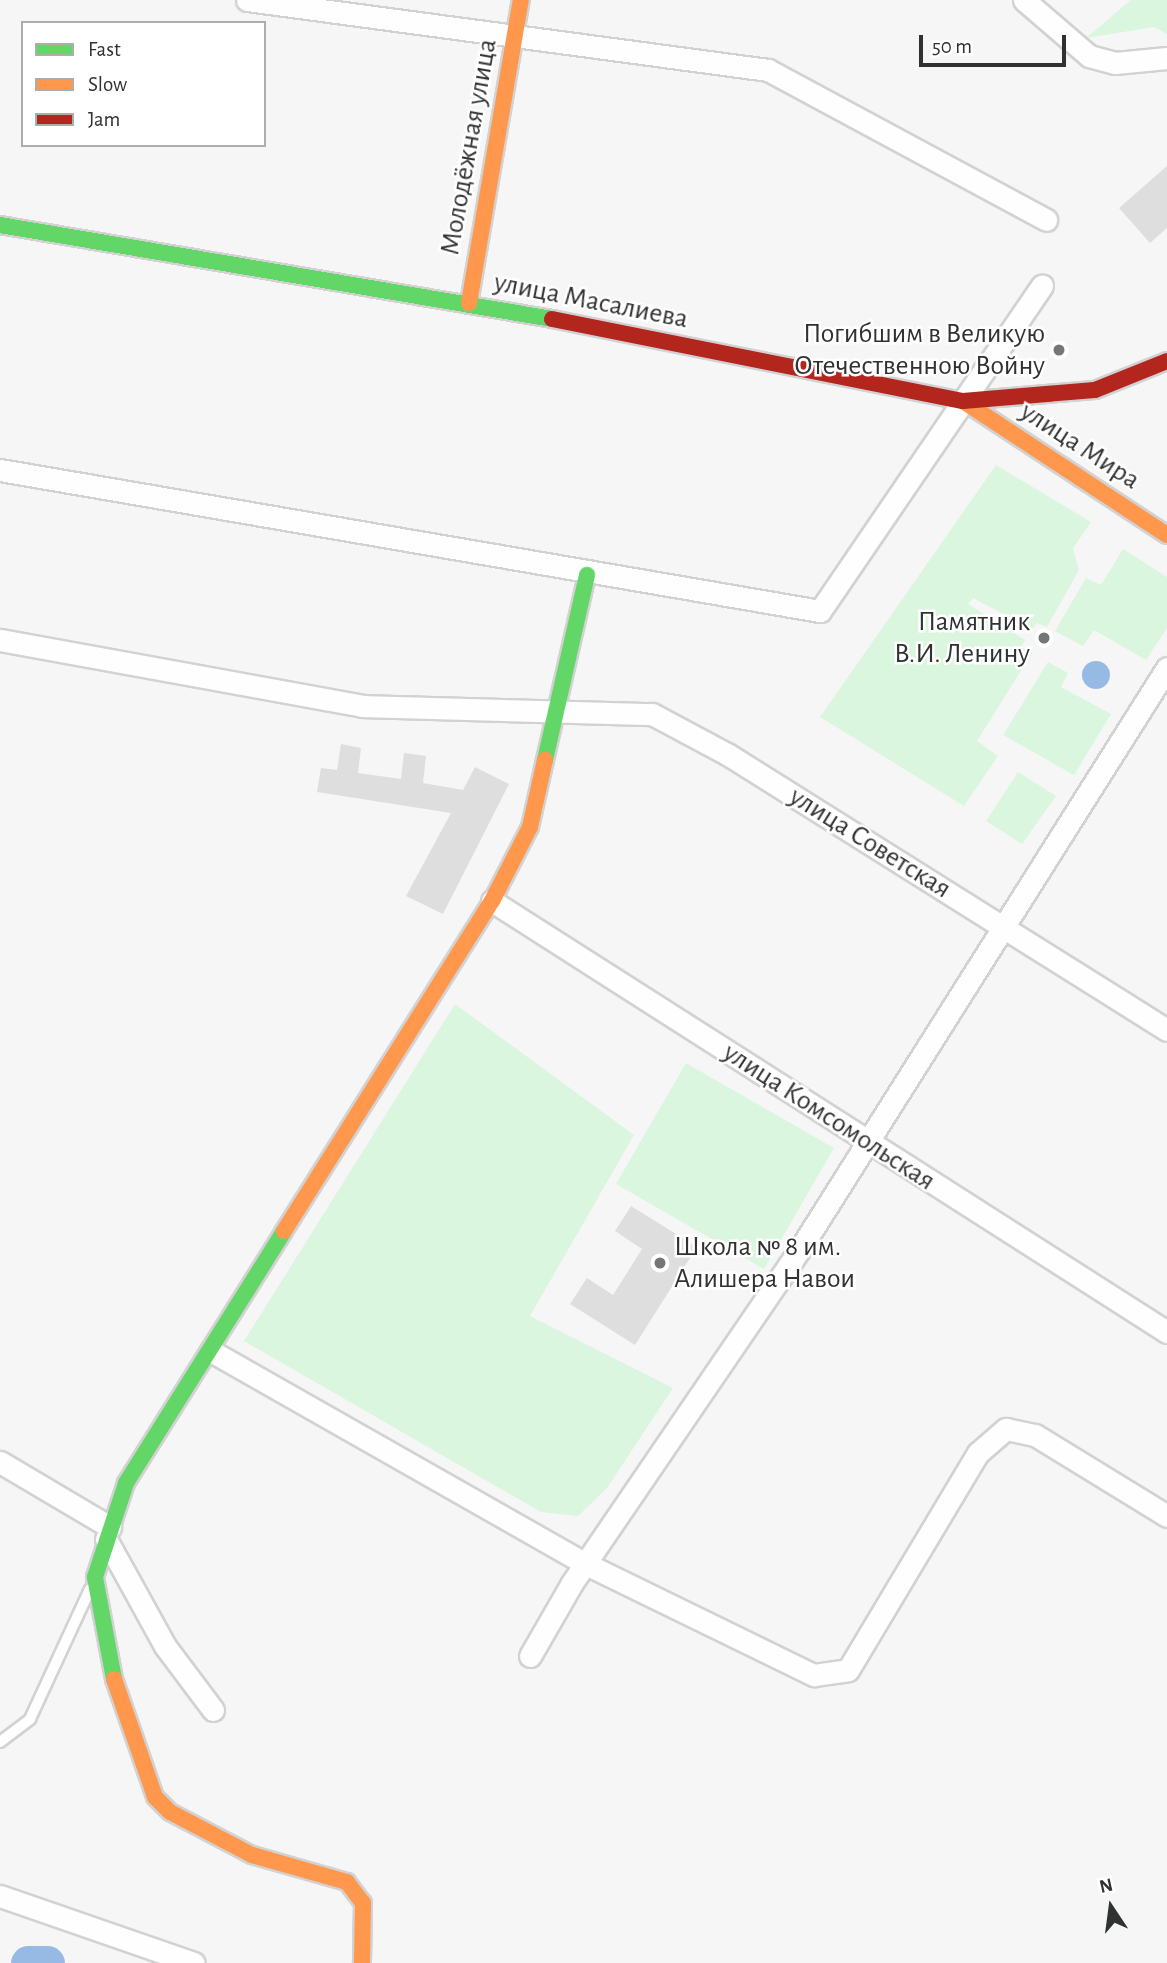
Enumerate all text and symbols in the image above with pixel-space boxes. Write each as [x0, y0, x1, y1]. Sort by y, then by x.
legend [21, 21, 266, 147]
scale bar [922, 21, 1069, 65]
street label: Молодёжная улица [433, 36, 505, 258]
text: 50 m [932, 36, 972, 57]
text: Fast [88, 39, 121, 60]
text: Slow [88, 74, 127, 95]
text: Jam [88, 109, 120, 130]
street label: улица Масалиева [491, 266, 691, 336]
place label: Погибшим в Великую Отечественною Войну [794, 317, 1045, 383]
marker: Погибшим в Великую Отечественною Войну [1051, 342, 1067, 358]
street label: улица Мира [1014, 395, 1146, 497]
place label: Памятник В.И. Ленину [894, 605, 1030, 671]
marker: Памятник В.И. Ленину [1036, 630, 1052, 646]
street label: улица Советская [783, 780, 957, 906]
street label: улица Комсомольская [717, 1036, 941, 1198]
place label: Школа № 8 им. Алишера Навои [674, 1230, 855, 1296]
marker: Школа № 8 им. Алишера Навои [652, 1255, 668, 1271]
north arrow [1076, 1872, 1146, 1942]
text: N [1098, 1875, 1115, 1897]

